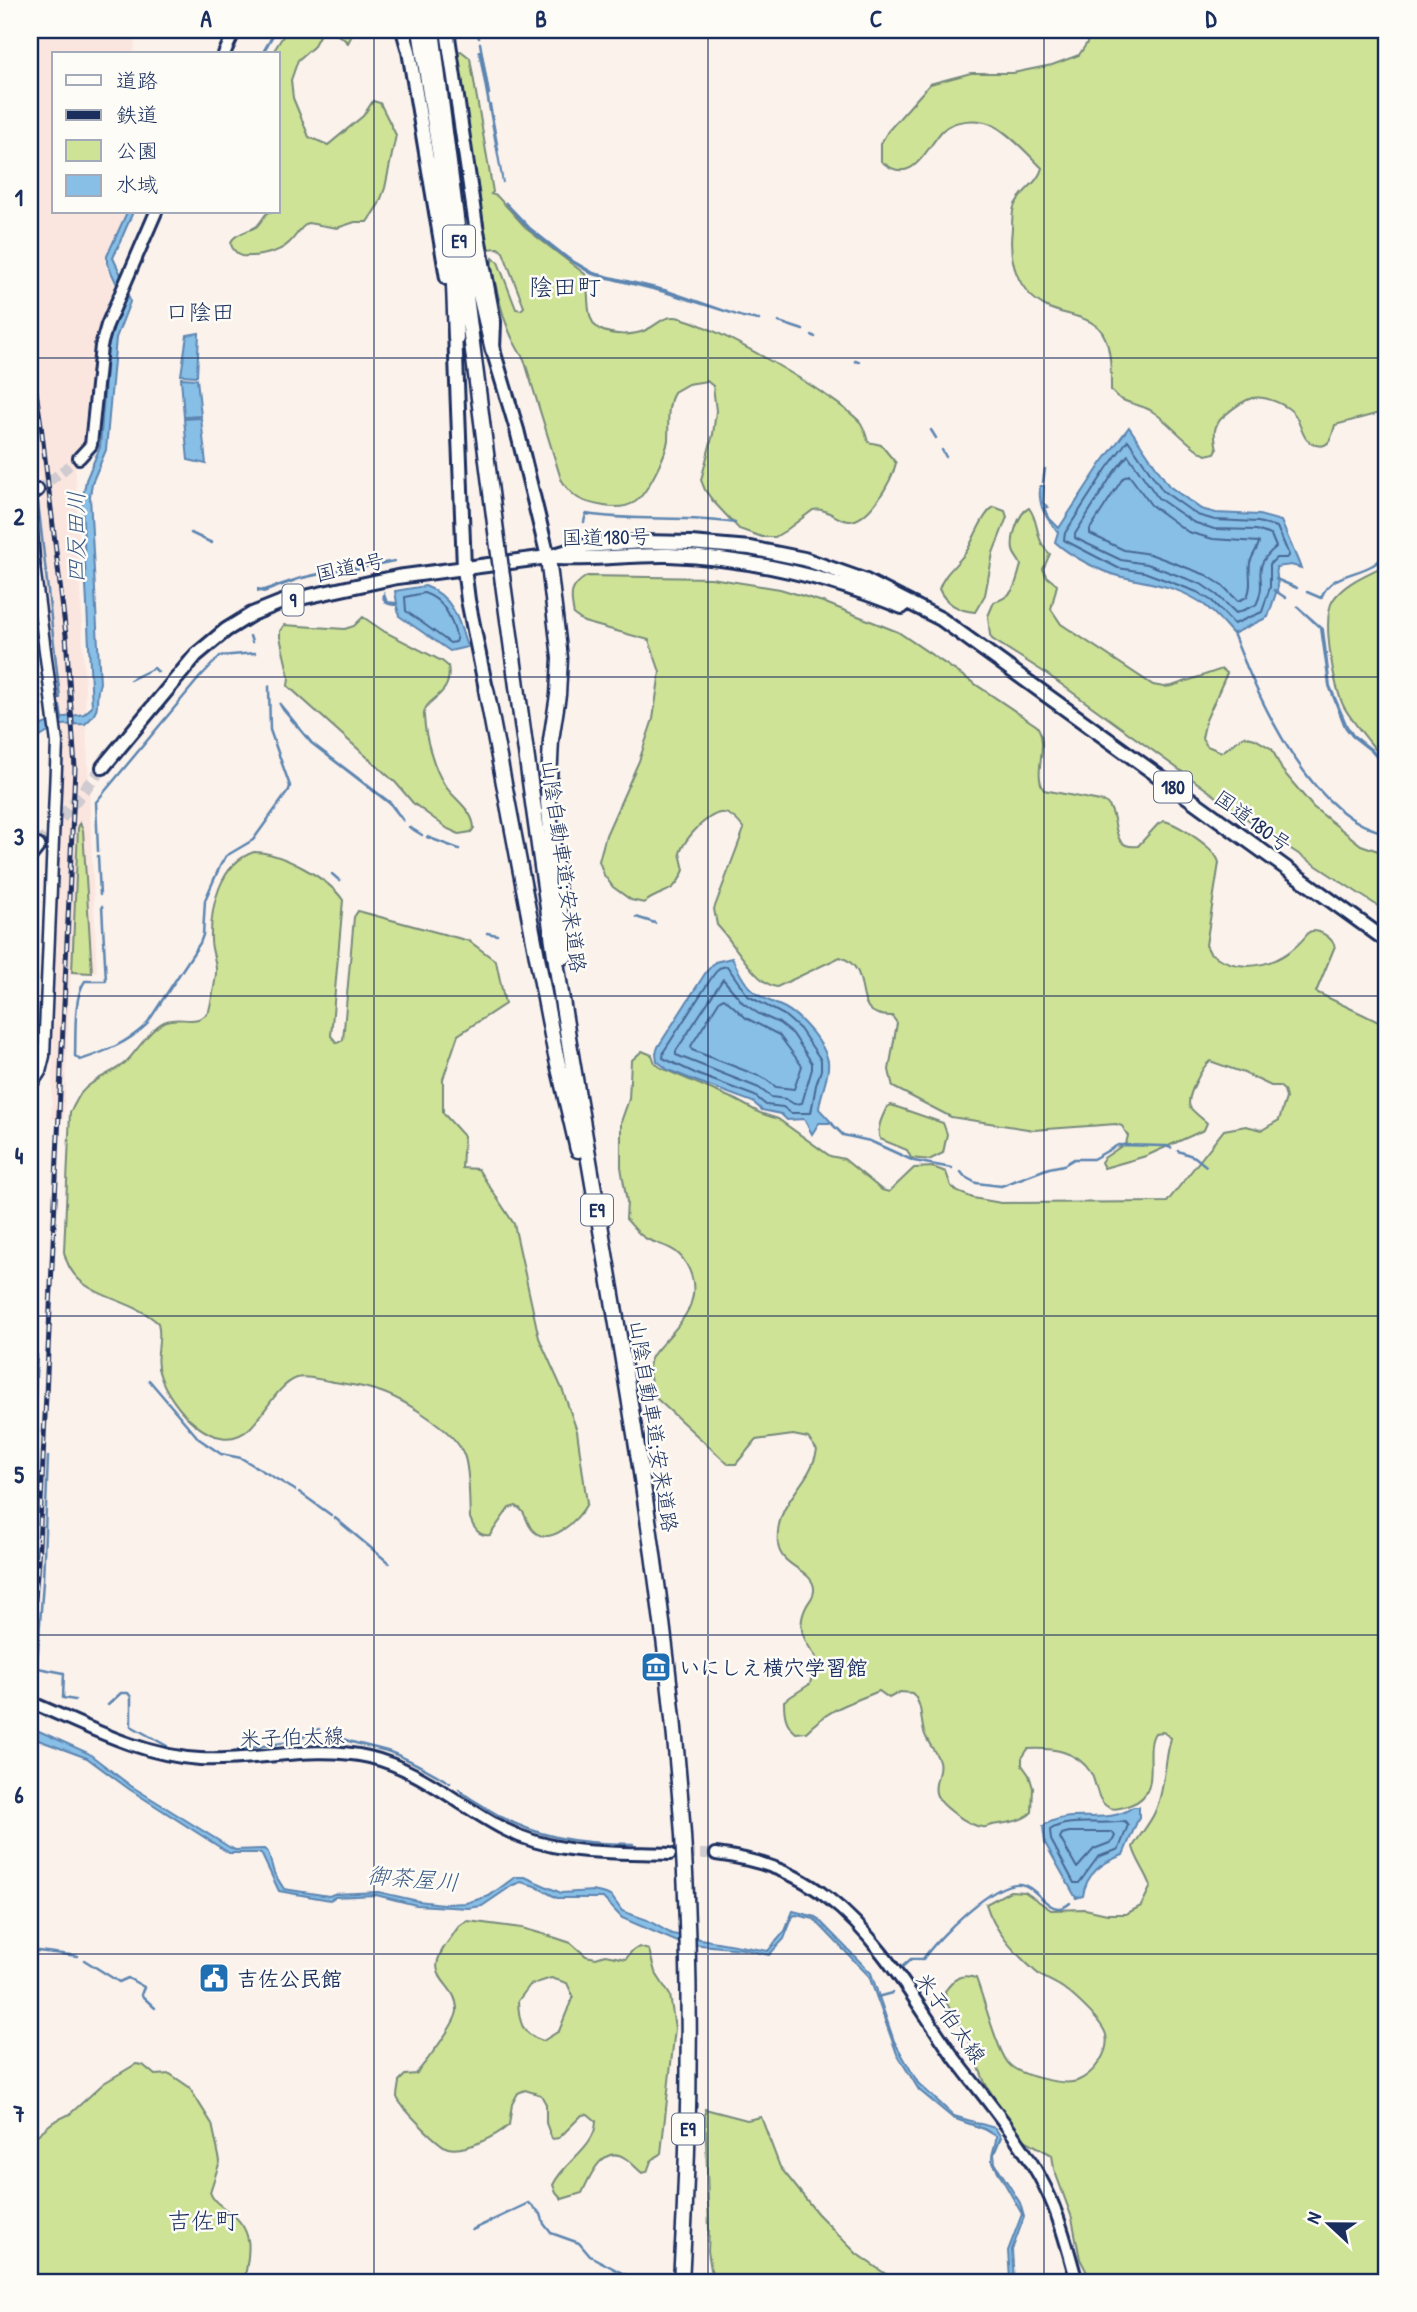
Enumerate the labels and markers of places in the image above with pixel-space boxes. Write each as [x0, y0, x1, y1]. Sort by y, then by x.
museum icon: いにしえ横穴学習館 [639, 1650, 673, 1684]
place label: いにしえ横穴学習館 [679, 1653, 868, 1682]
public building icon: 吉佐公民館 [197, 1961, 231, 1995]
place label: 吉佐公民館 [237, 1964, 342, 1993]

